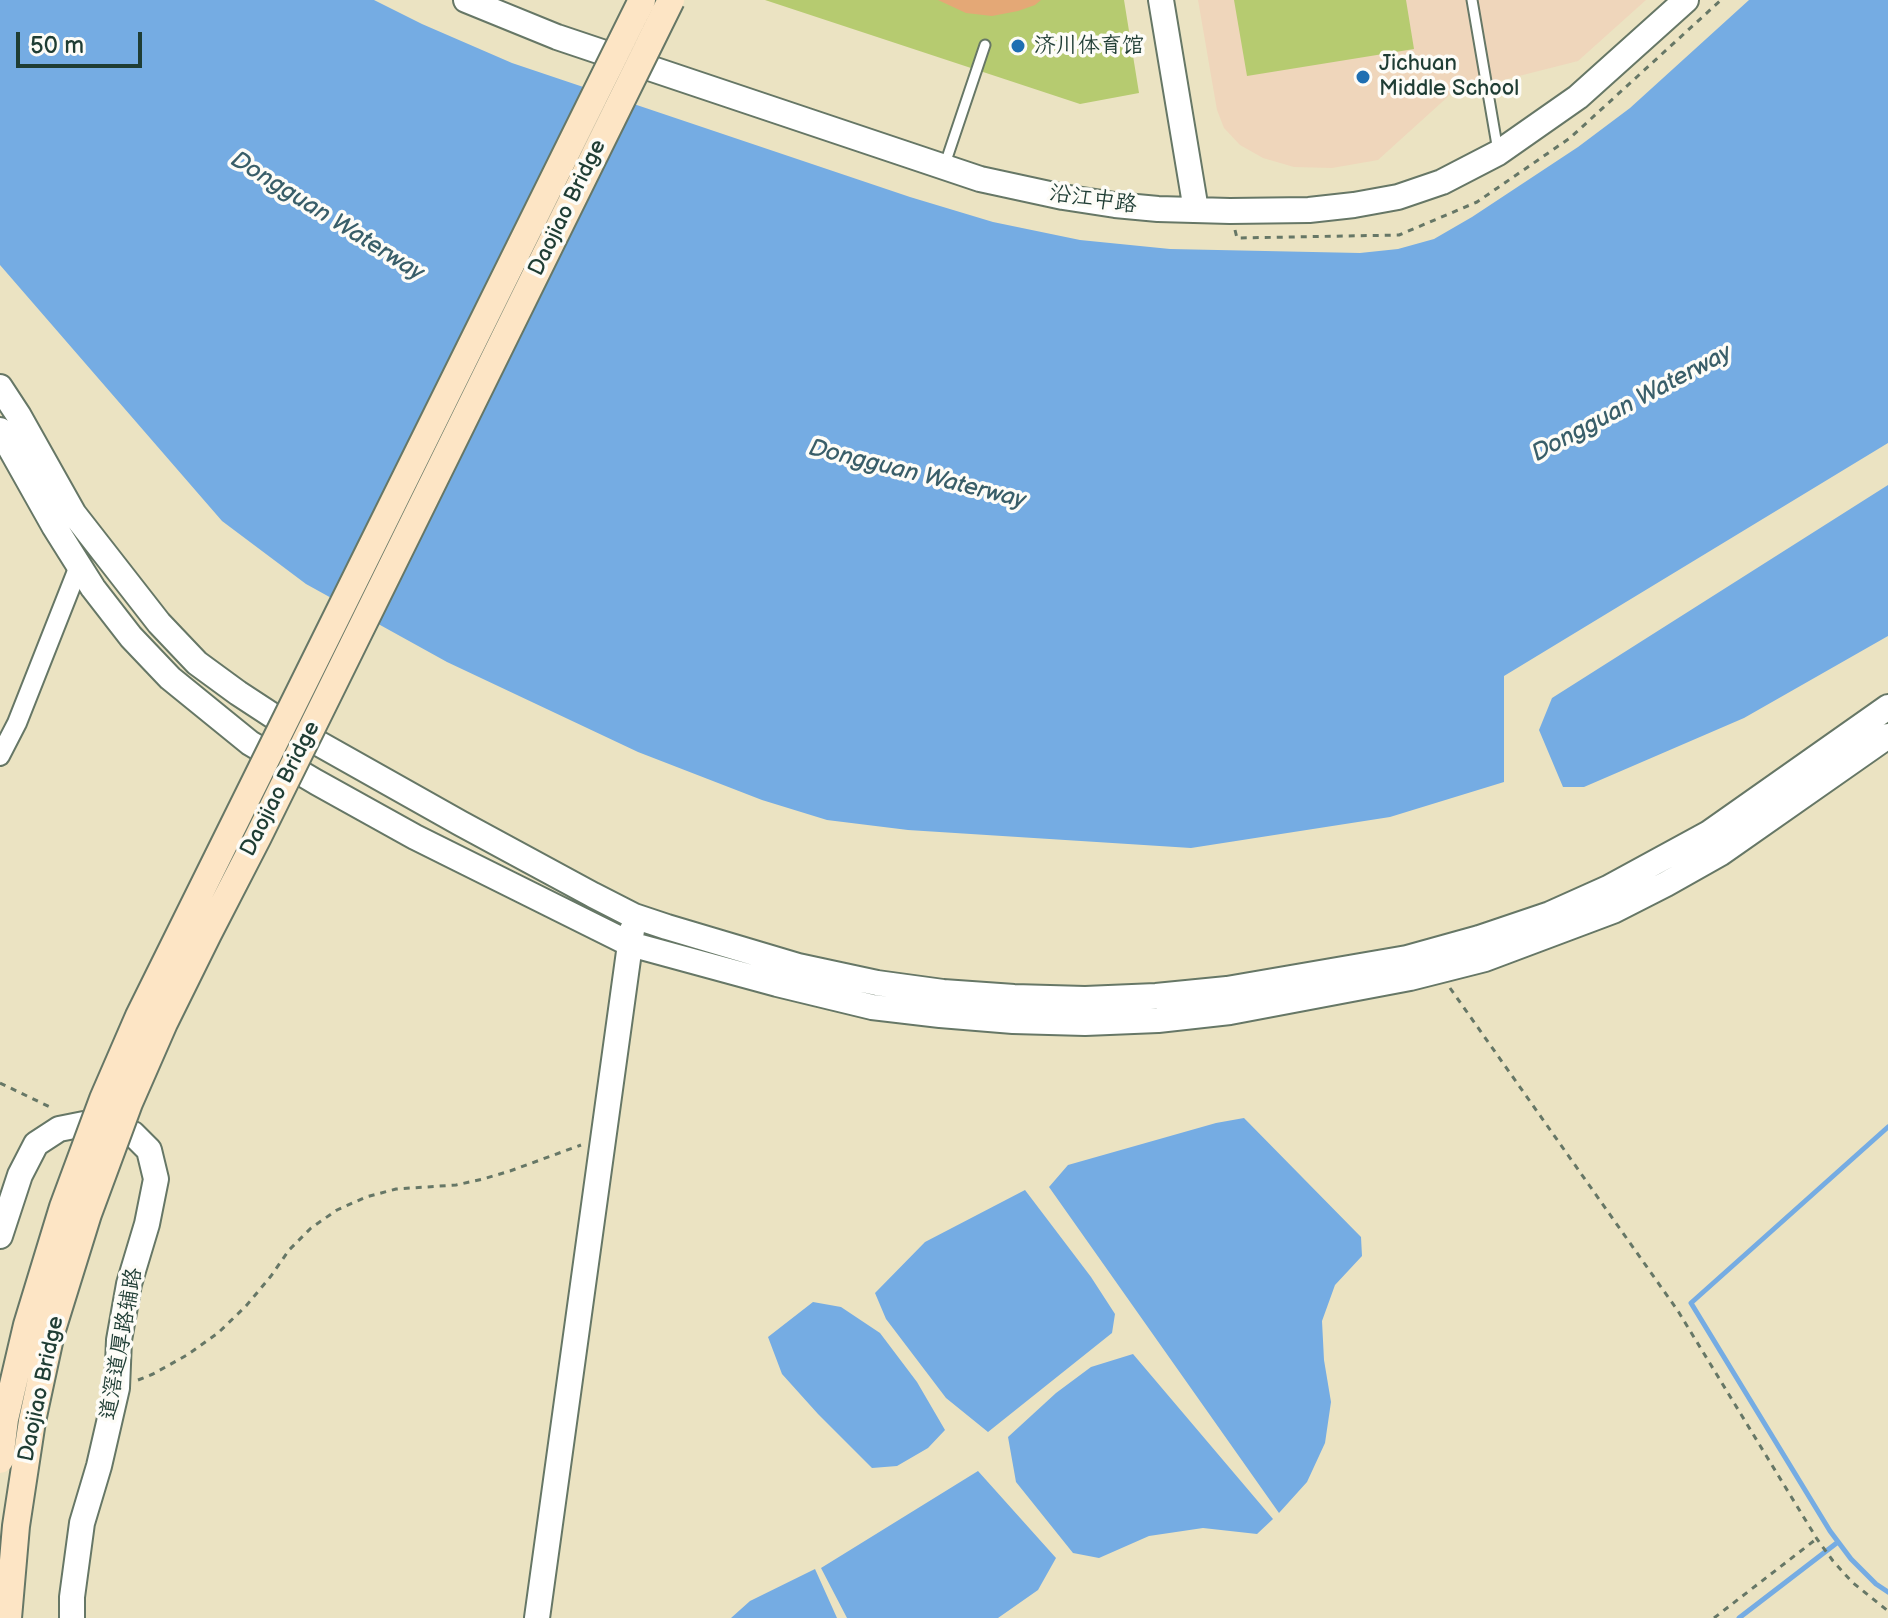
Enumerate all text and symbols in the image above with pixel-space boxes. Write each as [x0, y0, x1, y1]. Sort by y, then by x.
scale bar [20, 16, 146, 66]
text: 50 m [30, 31, 84, 60]
place label: 济川体育馆 [1034, 33, 1144, 59]
marker: 济川体育馆 [1009, 37, 1027, 55]
place label: Jichuan Middle School [1379, 51, 1519, 102]
marker: Jichuan Middle School [1354, 68, 1372, 86]
street label: Daojiao Bridge [524, 136, 612, 280]
water label: Dongguan Waterway [225, 146, 429, 288]
street label: 沿江中路 [1048, 181, 1138, 219]
water label: Dongguan Waterway [1527, 339, 1737, 469]
water label: Dongguan Waterway [806, 434, 1028, 516]
street label: Daojiao Bridge [236, 717, 326, 861]
street label: 道滘道厚路辅路 [96, 1266, 148, 1422]
street label: Daojiao Bridge [14, 1314, 70, 1464]

